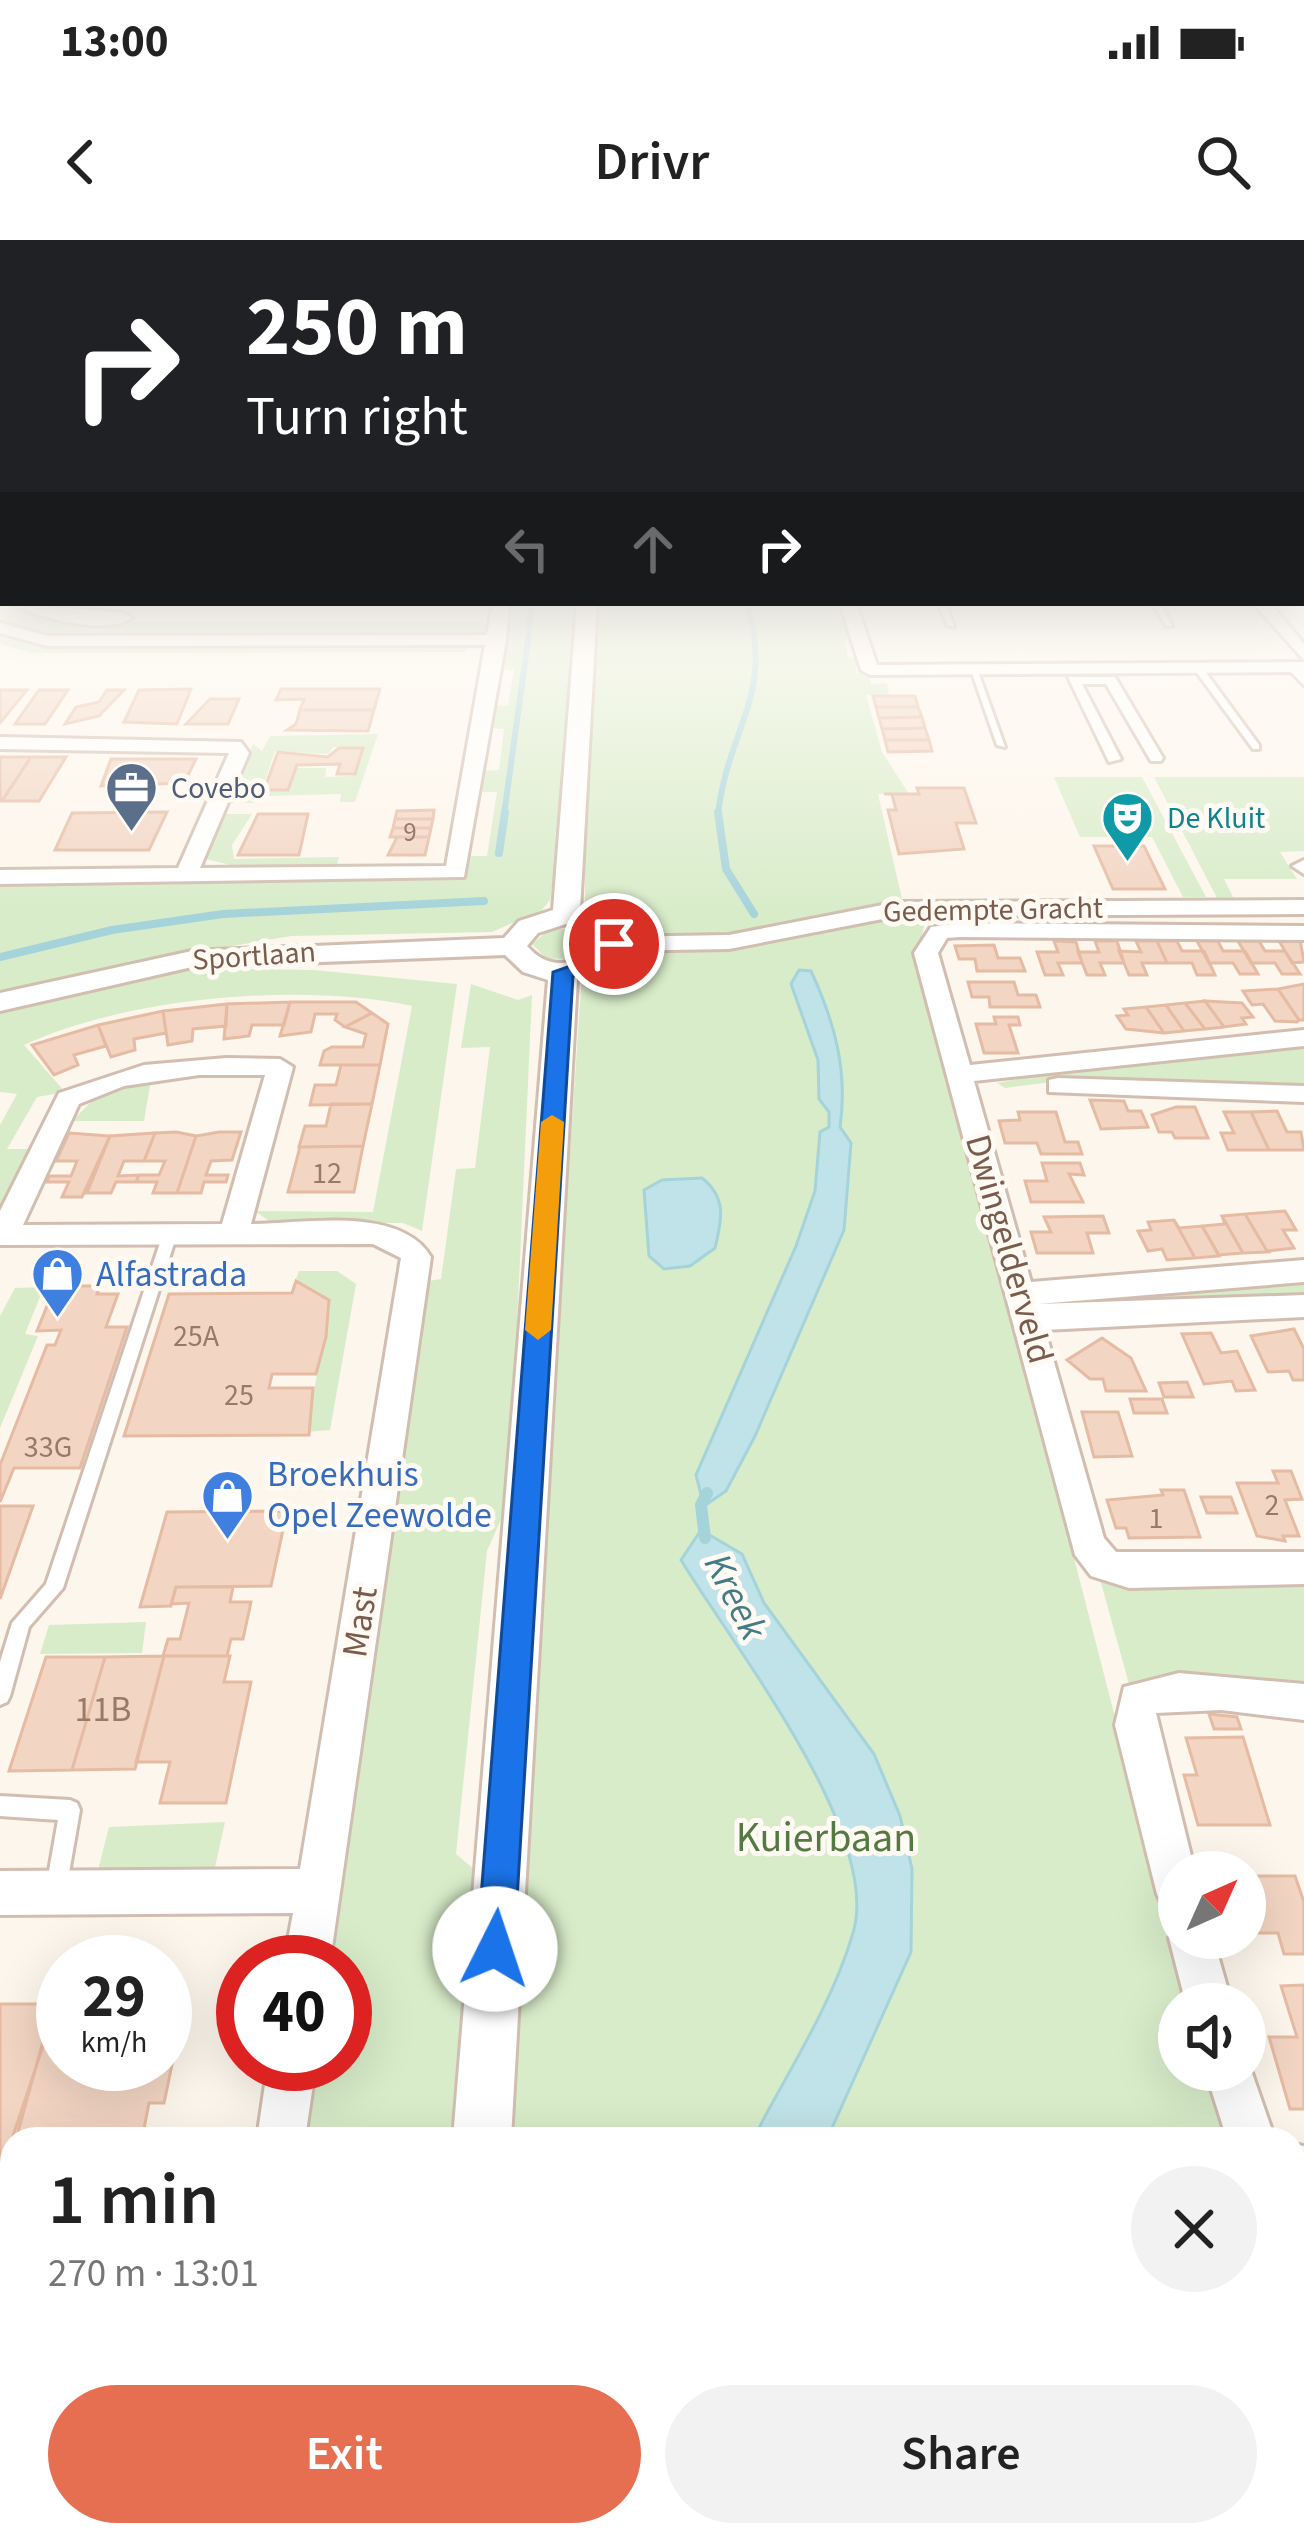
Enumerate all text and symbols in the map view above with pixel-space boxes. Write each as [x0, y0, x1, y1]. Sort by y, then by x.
text: 13:00 [60, 10, 169, 74]
text: Drivr [595, 124, 709, 201]
icon: back [48, 129, 114, 195]
icon: search [1190, 129, 1256, 195]
text: 250 m [246, 268, 468, 388]
icon: right [48, 288, 204, 444]
text: Turn right [246, 379, 468, 456]
icon: left [494, 516, 560, 582]
icon: ahead [620, 516, 686, 582]
icon: right [746, 516, 812, 582]
office icon: Covebo [104, 760, 160, 834]
place label: Covebo [171, 767, 266, 810]
theatre icon: De Kluit [1100, 790, 1156, 864]
place label: De Kluit [1167, 797, 1265, 840]
house number: 9 [403, 813, 417, 852]
street label: Gedempte Gracht [883, 887, 1103, 933]
pin [563, 893, 665, 995]
icon: arrive [581, 911, 647, 977]
street label: Sportlaan [191, 930, 317, 982]
street label: Dwingelderveld [952, 1128, 1066, 1370]
house number: 12 [312, 1152, 342, 1195]
shop icon: Alfastrada [29, 1246, 85, 1320]
place label: Alfastrada [96, 1249, 247, 1300]
house number: 25A [173, 1315, 220, 1358]
house number: 25 [224, 1374, 254, 1417]
house number: 33G [24, 1426, 72, 1469]
place label: Broekhuis Opel Zeewolde [267, 1449, 492, 1541]
shop icon: Broekhuis Opel Zeewolde [200, 1467, 256, 1541]
house number: 2 [1265, 1484, 1279, 1527]
house number: 1 [1149, 1497, 1163, 1540]
water label: Kreek [689, 1544, 781, 1651]
street label: Mast [329, 1583, 391, 1661]
house number: 11B [75, 1684, 131, 1735]
park label: Kuierbaan [736, 1808, 916, 1868]
north arrow [1158, 1851, 1266, 1959]
map controls [1158, 1851, 1266, 2091]
position arrow [432, 1886, 558, 2012]
speed limit sign: 40 [216, 1935, 372, 2091]
text: 29 [82, 1955, 146, 2040]
button: sound [1158, 1983, 1266, 2091]
text: km/h [81, 2021, 147, 2064]
text: 1 min [48, 2149, 219, 2252]
button: close [1131, 2166, 1257, 2292]
text: 270 m · 13:01 [48, 2246, 259, 2302]
button: Exit [48, 2385, 641, 2523]
button: Share [665, 2385, 1257, 2523]

